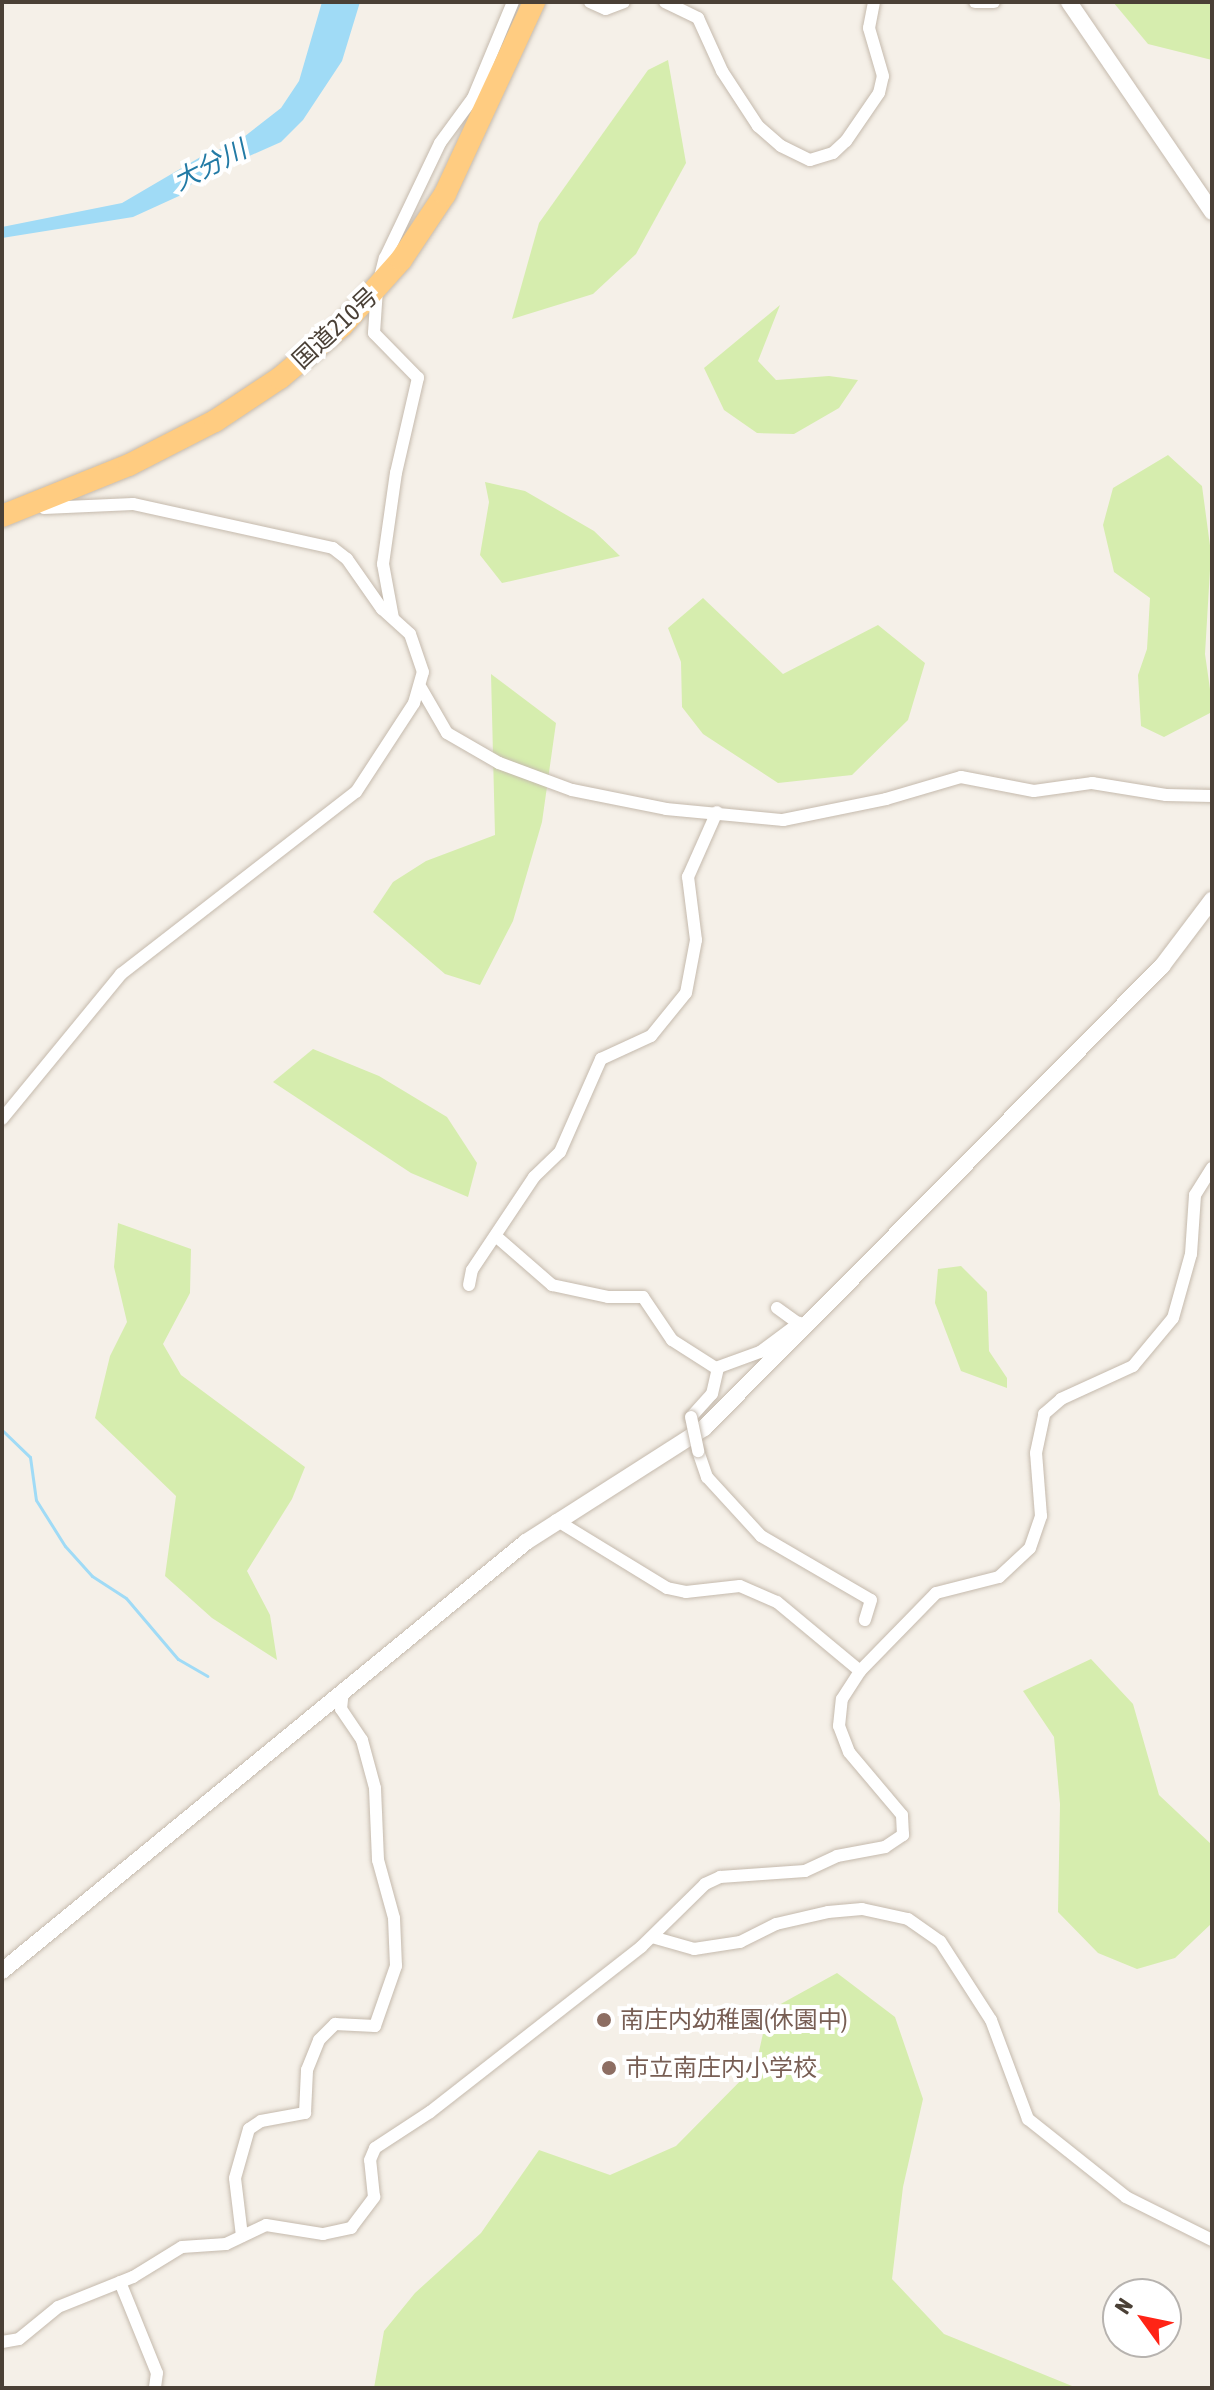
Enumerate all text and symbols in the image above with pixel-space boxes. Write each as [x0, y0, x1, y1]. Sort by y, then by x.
water label: 大分川 [168, 134, 252, 198]
street label: 国道210号 [286, 281, 384, 375]
place label: 南庄内幼稚園(休園中) [620, 2006, 848, 2034]
marker: 南庄内幼稚園(休園中) [595, 2011, 613, 2029]
place label: 市立南庄内小学校 [625, 2054, 817, 2082]
marker: 市立南庄内小学校 [600, 2059, 618, 2077]
north arrow [1102, 2278, 1182, 2358]
text: N [1109, 2293, 1138, 2319]

